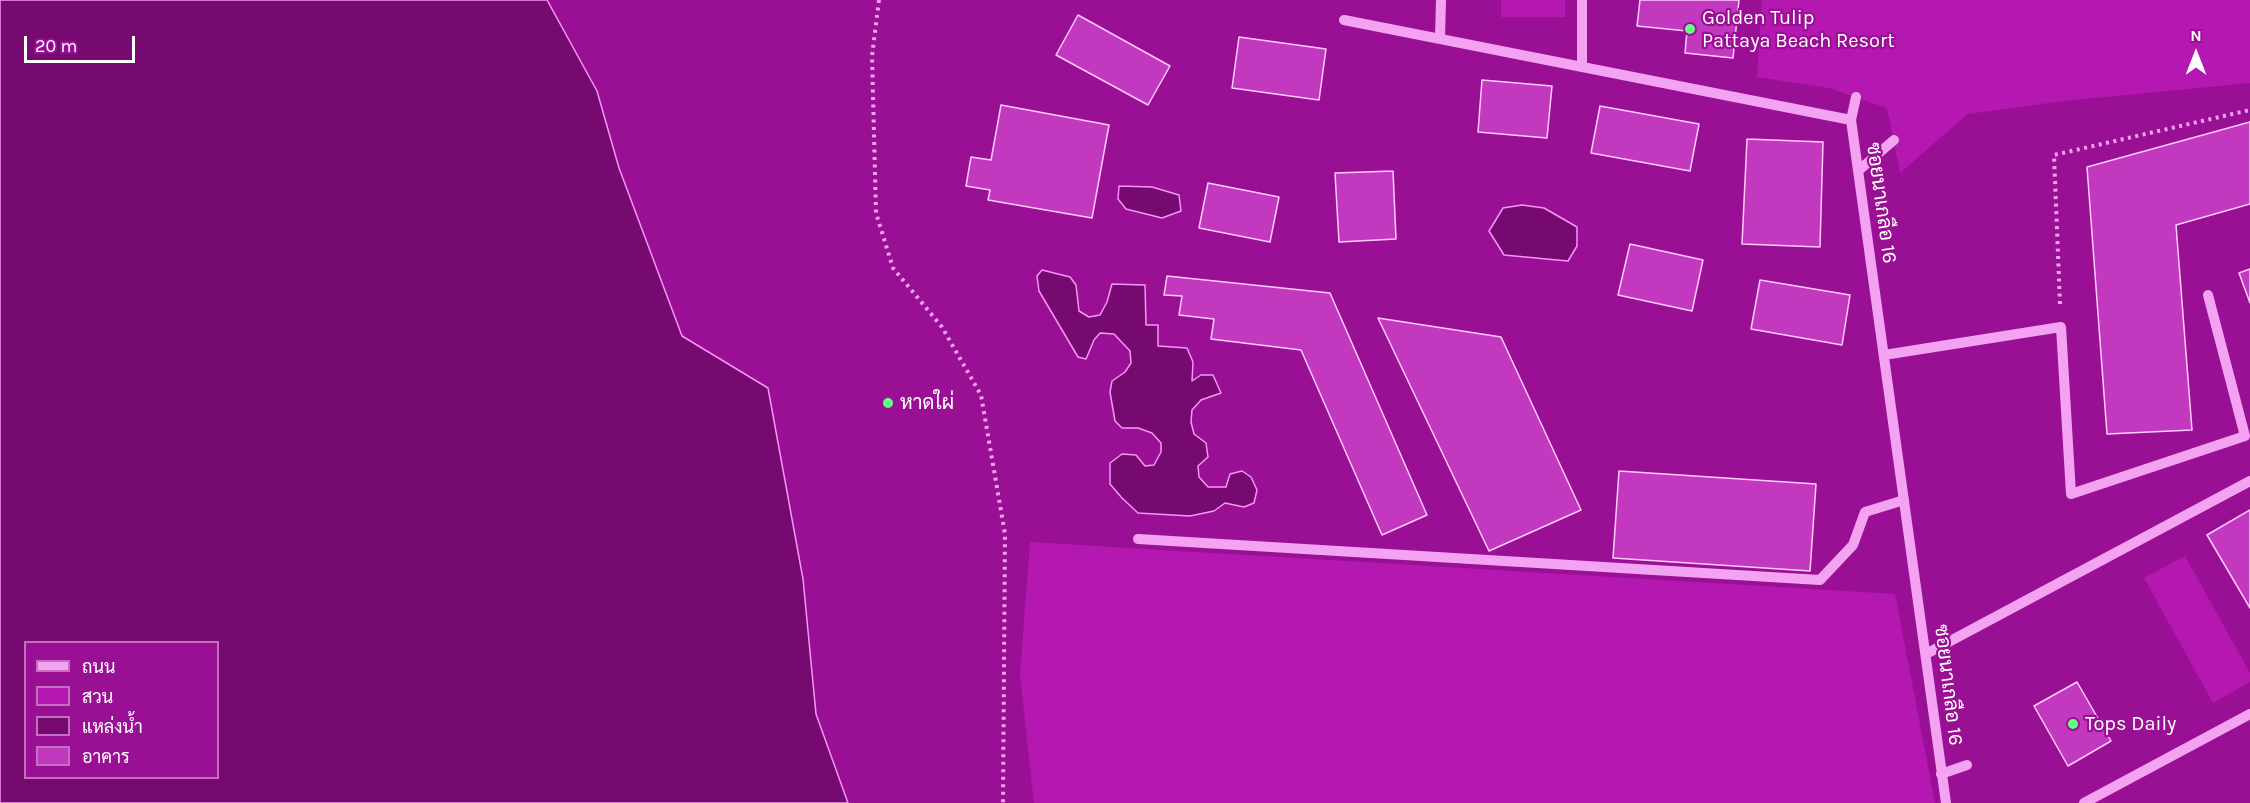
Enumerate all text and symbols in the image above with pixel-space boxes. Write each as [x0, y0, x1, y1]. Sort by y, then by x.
place label: Golden Tulip Pattaya Beach Resort [1702, 6, 1895, 53]
marker: Golden Tulip Pattaya Beach Resort [1683, 22, 1697, 36]
scale bar [27, 24, 138, 62]
north arrow [2166, 24, 2226, 84]
text: N [2190, 26, 2202, 45]
text: 20 m [35, 35, 77, 57]
street label: ซอยนาเกลือ 16 [1861, 141, 1901, 265]
place label: หาดใผ่ [900, 391, 954, 415]
marker: หาดใผ่ [881, 396, 895, 410]
street label: ซอยนาเกลือ 16 [1929, 623, 1967, 747]
legend [24, 641, 219, 779]
text: ถนน [82, 656, 115, 678]
text: สวน [82, 686, 113, 708]
place label: Tops Daily [2085, 712, 2176, 736]
text: แหล่งน้ำ [82, 716, 143, 738]
marker: Tops Daily [2066, 717, 2080, 731]
text: อาคาร [82, 746, 130, 768]

